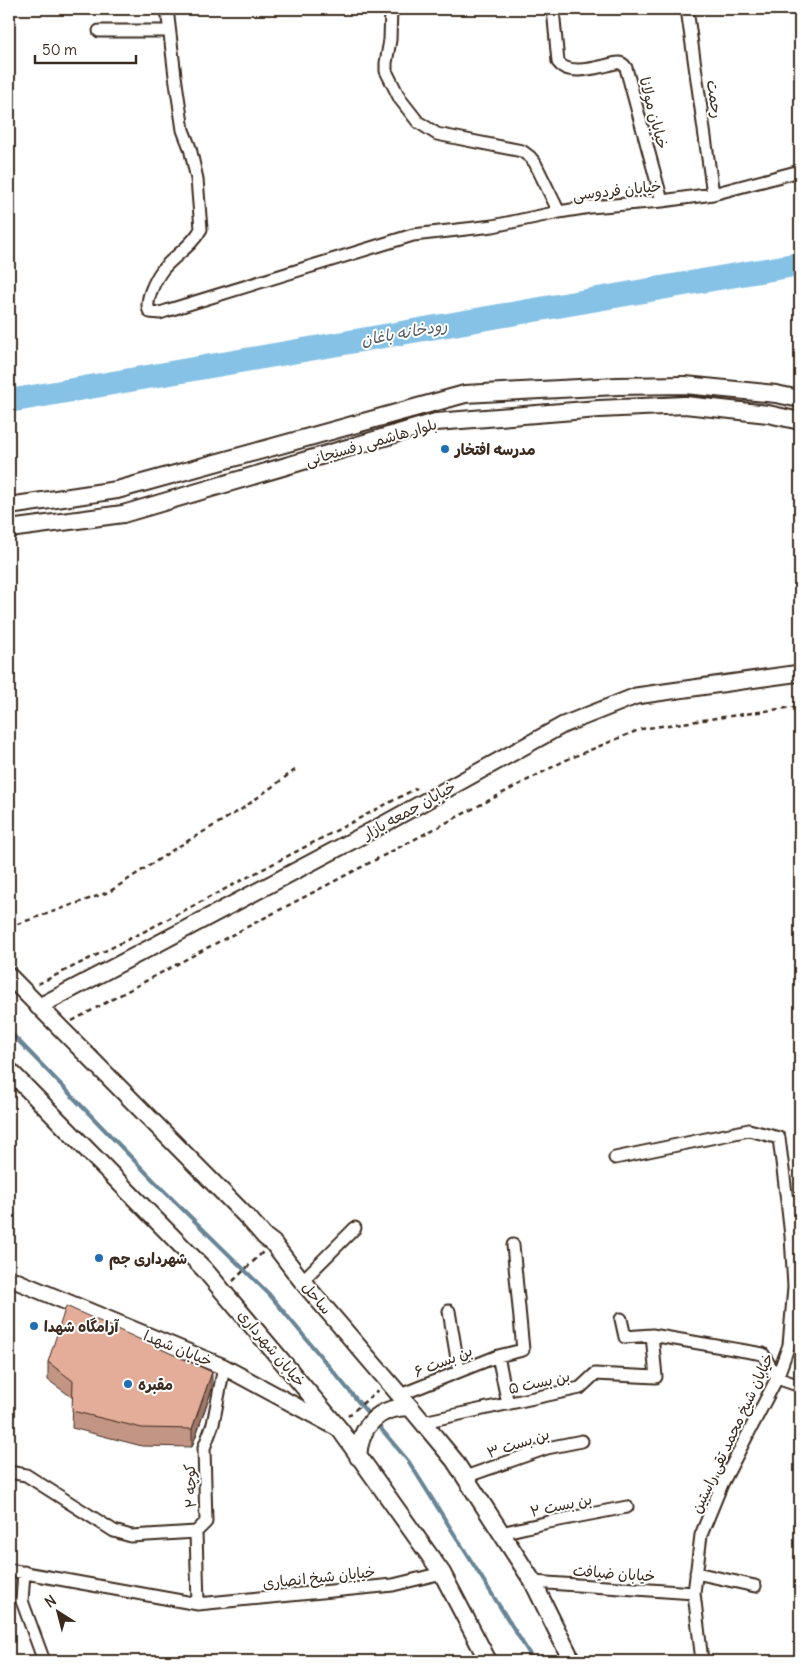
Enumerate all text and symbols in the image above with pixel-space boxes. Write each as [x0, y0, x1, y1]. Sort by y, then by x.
scale bar [35, 32, 136, 64]
text: 50 m [42, 40, 77, 59]
street label: خیابان مولانا [634, 75, 673, 151]
street label: رحمت [703, 79, 727, 119]
street label: خیابان فردوسی [572, 176, 662, 205]
water label: رودخانه باغان [359, 315, 449, 350]
street label: بلوار هاشمی رفسنجانی [303, 414, 439, 471]
place label: مدرسه افتخار [453, 440, 536, 459]
marker: مدرسه افتخار [439, 443, 451, 455]
street label: خیابان جمعه بازار [358, 777, 459, 844]
place label: شهرداری جم [109, 1249, 187, 1270]
marker: شهرداری جم [93, 1252, 105, 1264]
street label: ساحل [298, 1278, 336, 1318]
street label: خیابان شهرداری [234, 1306, 310, 1390]
place label: آرامگاه شهدا [44, 1317, 119, 1336]
marker: آرامگاه شهدا [28, 1320, 40, 1332]
street label: خیابان شهدا [141, 1326, 215, 1370]
street label: بن بست ۶ [411, 1341, 475, 1381]
street label: خیابان شیخ محمد تقی راستین [687, 1350, 778, 1517]
street label: بن بست ۵ [506, 1366, 572, 1398]
place label: مقبره [138, 1375, 173, 1394]
marker: مقبره [122, 1378, 134, 1390]
street label: بن بست ۳ [484, 1424, 552, 1462]
street label: کوچه ۲ [180, 1464, 201, 1508]
street label: بن بست ۲ [528, 1489, 594, 1521]
street label: خیابان ضیافت [572, 1561, 656, 1585]
street label: خیابان شیخ انصاری [262, 1562, 376, 1593]
north arrow [32, 1588, 82, 1638]
text: N [41, 1591, 60, 1612]

